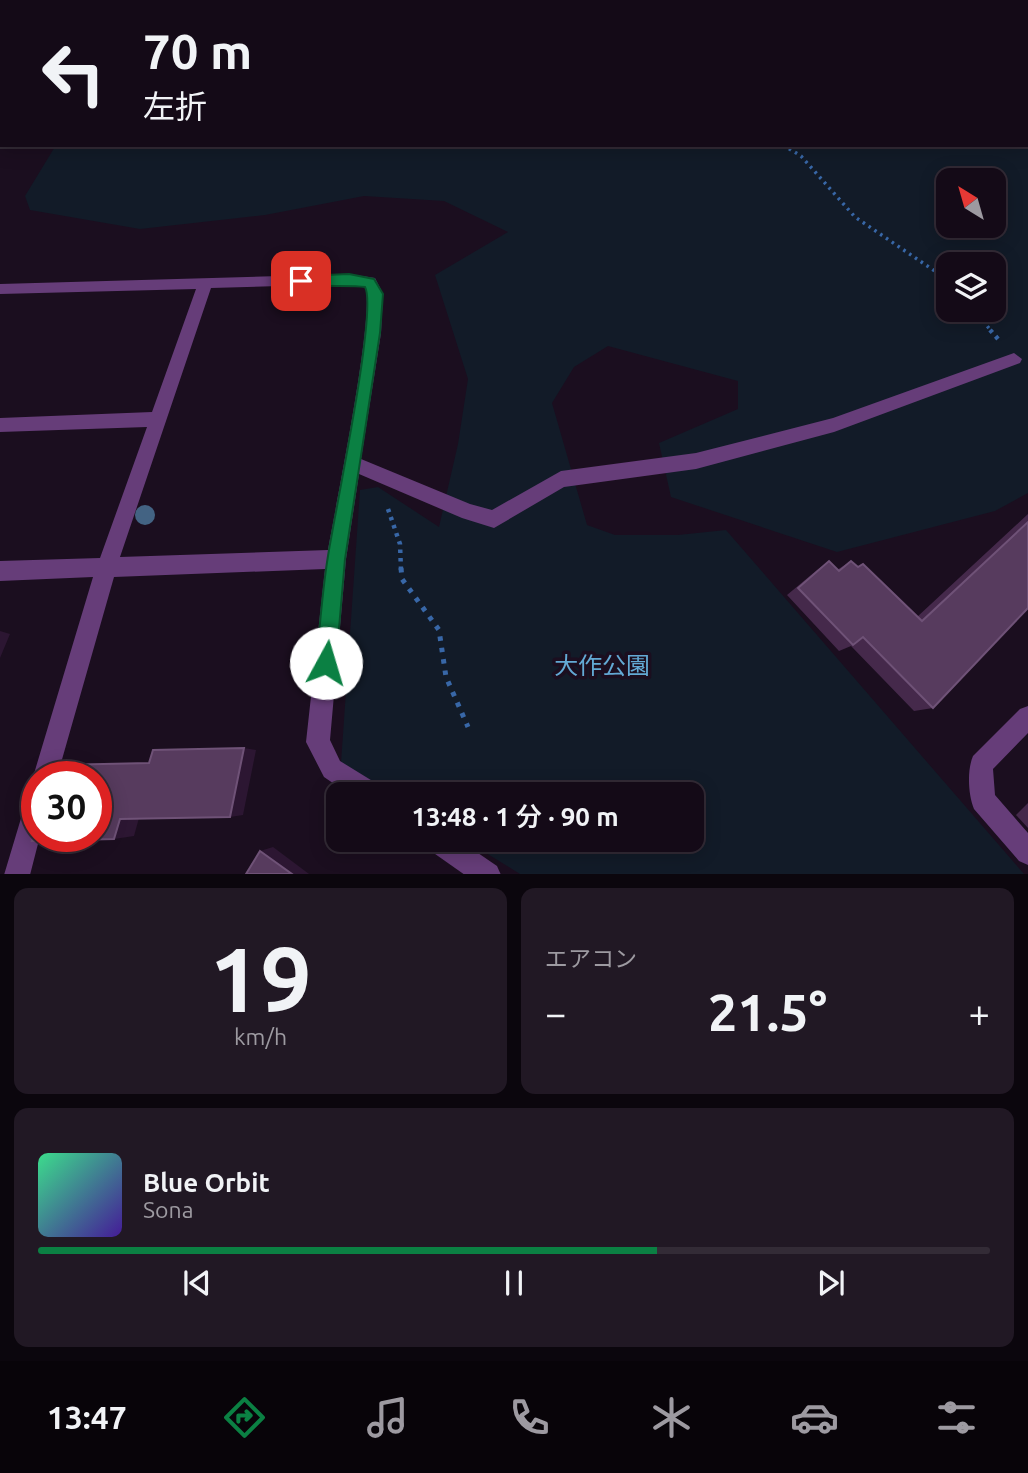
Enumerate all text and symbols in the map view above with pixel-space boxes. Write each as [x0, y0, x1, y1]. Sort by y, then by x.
text: 70 m [143, 23, 252, 78]
icon: left [28, 28, 119, 119]
text: 左折 [143, 88, 207, 124]
north arrow [936, 168, 1006, 238]
map controls [936, 168, 1006, 322]
pin [271, 251, 331, 311]
button: layers [936, 252, 1006, 322]
icon: arrive [282, 262, 320, 300]
position arrow [289, 626, 363, 700]
park label: 大作公園 [554, 652, 650, 679]
speed limit sign: 30 [21, 761, 112, 852]
text: 13:48 · 1 分 · 90 m [411, 802, 619, 831]
text: 19 [209, 927, 312, 1029]
text: エアコン [545, 946, 637, 971]
text: 21.5° [708, 983, 827, 1041]
text: − [545, 992, 566, 1034]
text: + [969, 992, 990, 1034]
text: km/h [234, 1024, 287, 1049]
text: Blue Orbit [143, 1168, 270, 1197]
text: Sona [143, 1197, 193, 1222]
icon: previous [178, 1264, 216, 1302]
icon: pause [495, 1264, 533, 1302]
icon: next [812, 1264, 850, 1302]
icon: directions [220, 1393, 269, 1442]
icon: music [363, 1393, 412, 1442]
icon: phone [505, 1393, 554, 1442]
icon: climate [647, 1393, 696, 1442]
icon: car [790, 1393, 839, 1442]
icon: filters [932, 1393, 981, 1442]
text: 13:47 [47, 1399, 127, 1435]

